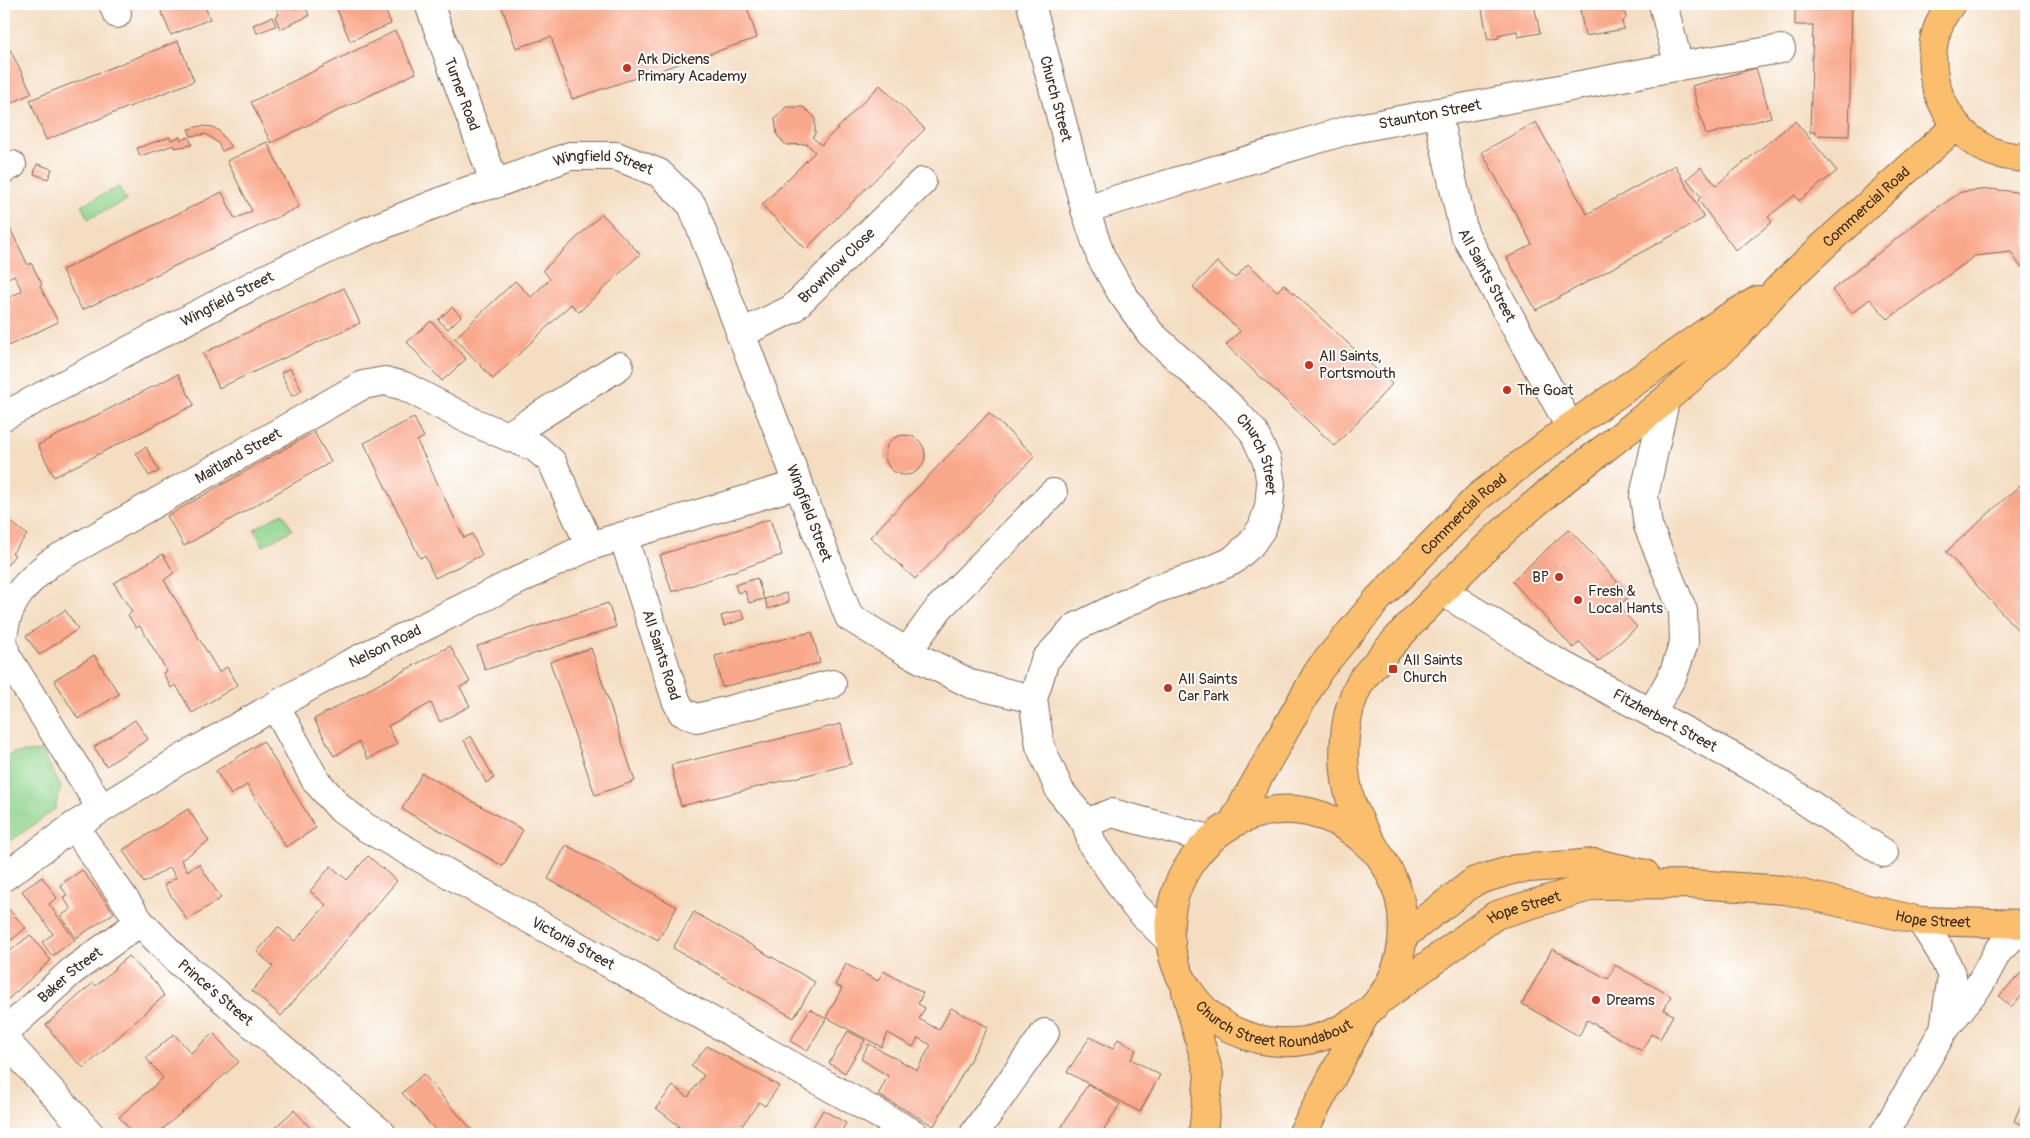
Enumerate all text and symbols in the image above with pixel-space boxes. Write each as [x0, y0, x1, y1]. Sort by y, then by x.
place label: Ark Dickens Primary Academy [637, 50, 747, 86]
street label: Church Street [1035, 54, 1076, 145]
street label: Turner Road [440, 55, 484, 133]
marker: Ark Dickens Primary Academy [621, 62, 633, 74]
street label: Staunton Street [1377, 95, 1484, 134]
street label: Wingfield Street [551, 147, 657, 180]
street label: Commercial Road [1819, 163, 1914, 252]
street label: Brownlow Close [794, 224, 880, 308]
street label: All Saints Street [1453, 225, 1520, 326]
street label: Wingfield Street [178, 267, 278, 332]
place label: All Saints, Portsmouth [1319, 347, 1395, 383]
marker: All Saints, Portsmouth [1303, 359, 1315, 371]
place label: The Goat [1517, 381, 1575, 400]
marker: The Goat [1501, 384, 1513, 396]
street label: Church Street [1232, 410, 1280, 497]
street label: Maitland Street [192, 424, 286, 488]
street label: Wingfield Street [782, 462, 836, 565]
street label: Commercial Road [1417, 469, 1511, 560]
place label: BP [1532, 568, 1549, 587]
marker: BP [1553, 571, 1565, 583]
place label: Fresh & Local Hants [1588, 582, 1663, 618]
marker: Fresh & Local Hants [1572, 594, 1584, 606]
street label: All Saints Road [637, 607, 684, 703]
street label: Nelson Road [346, 621, 425, 673]
place label: All Saints Church [1403, 651, 1463, 687]
marker: All Saints Church [1387, 663, 1399, 675]
place label: All Saints Car Park [1178, 670, 1238, 706]
marker: All Saints Car Park [1162, 682, 1174, 694]
street label: Fitzherbert Street [1609, 685, 1721, 757]
street label: Hope Street [1483, 887, 1564, 929]
street label: Hope Street [1893, 906, 1972, 932]
street label: Victoria Street [528, 913, 619, 975]
street label: Baker Street [34, 943, 107, 1008]
street label: Prince's Street [174, 956, 258, 1031]
place label: Dreams [1606, 991, 1655, 1010]
marker: Dreams [1590, 994, 1602, 1006]
street label: Church Street Roundabout [1191, 997, 1357, 1052]

